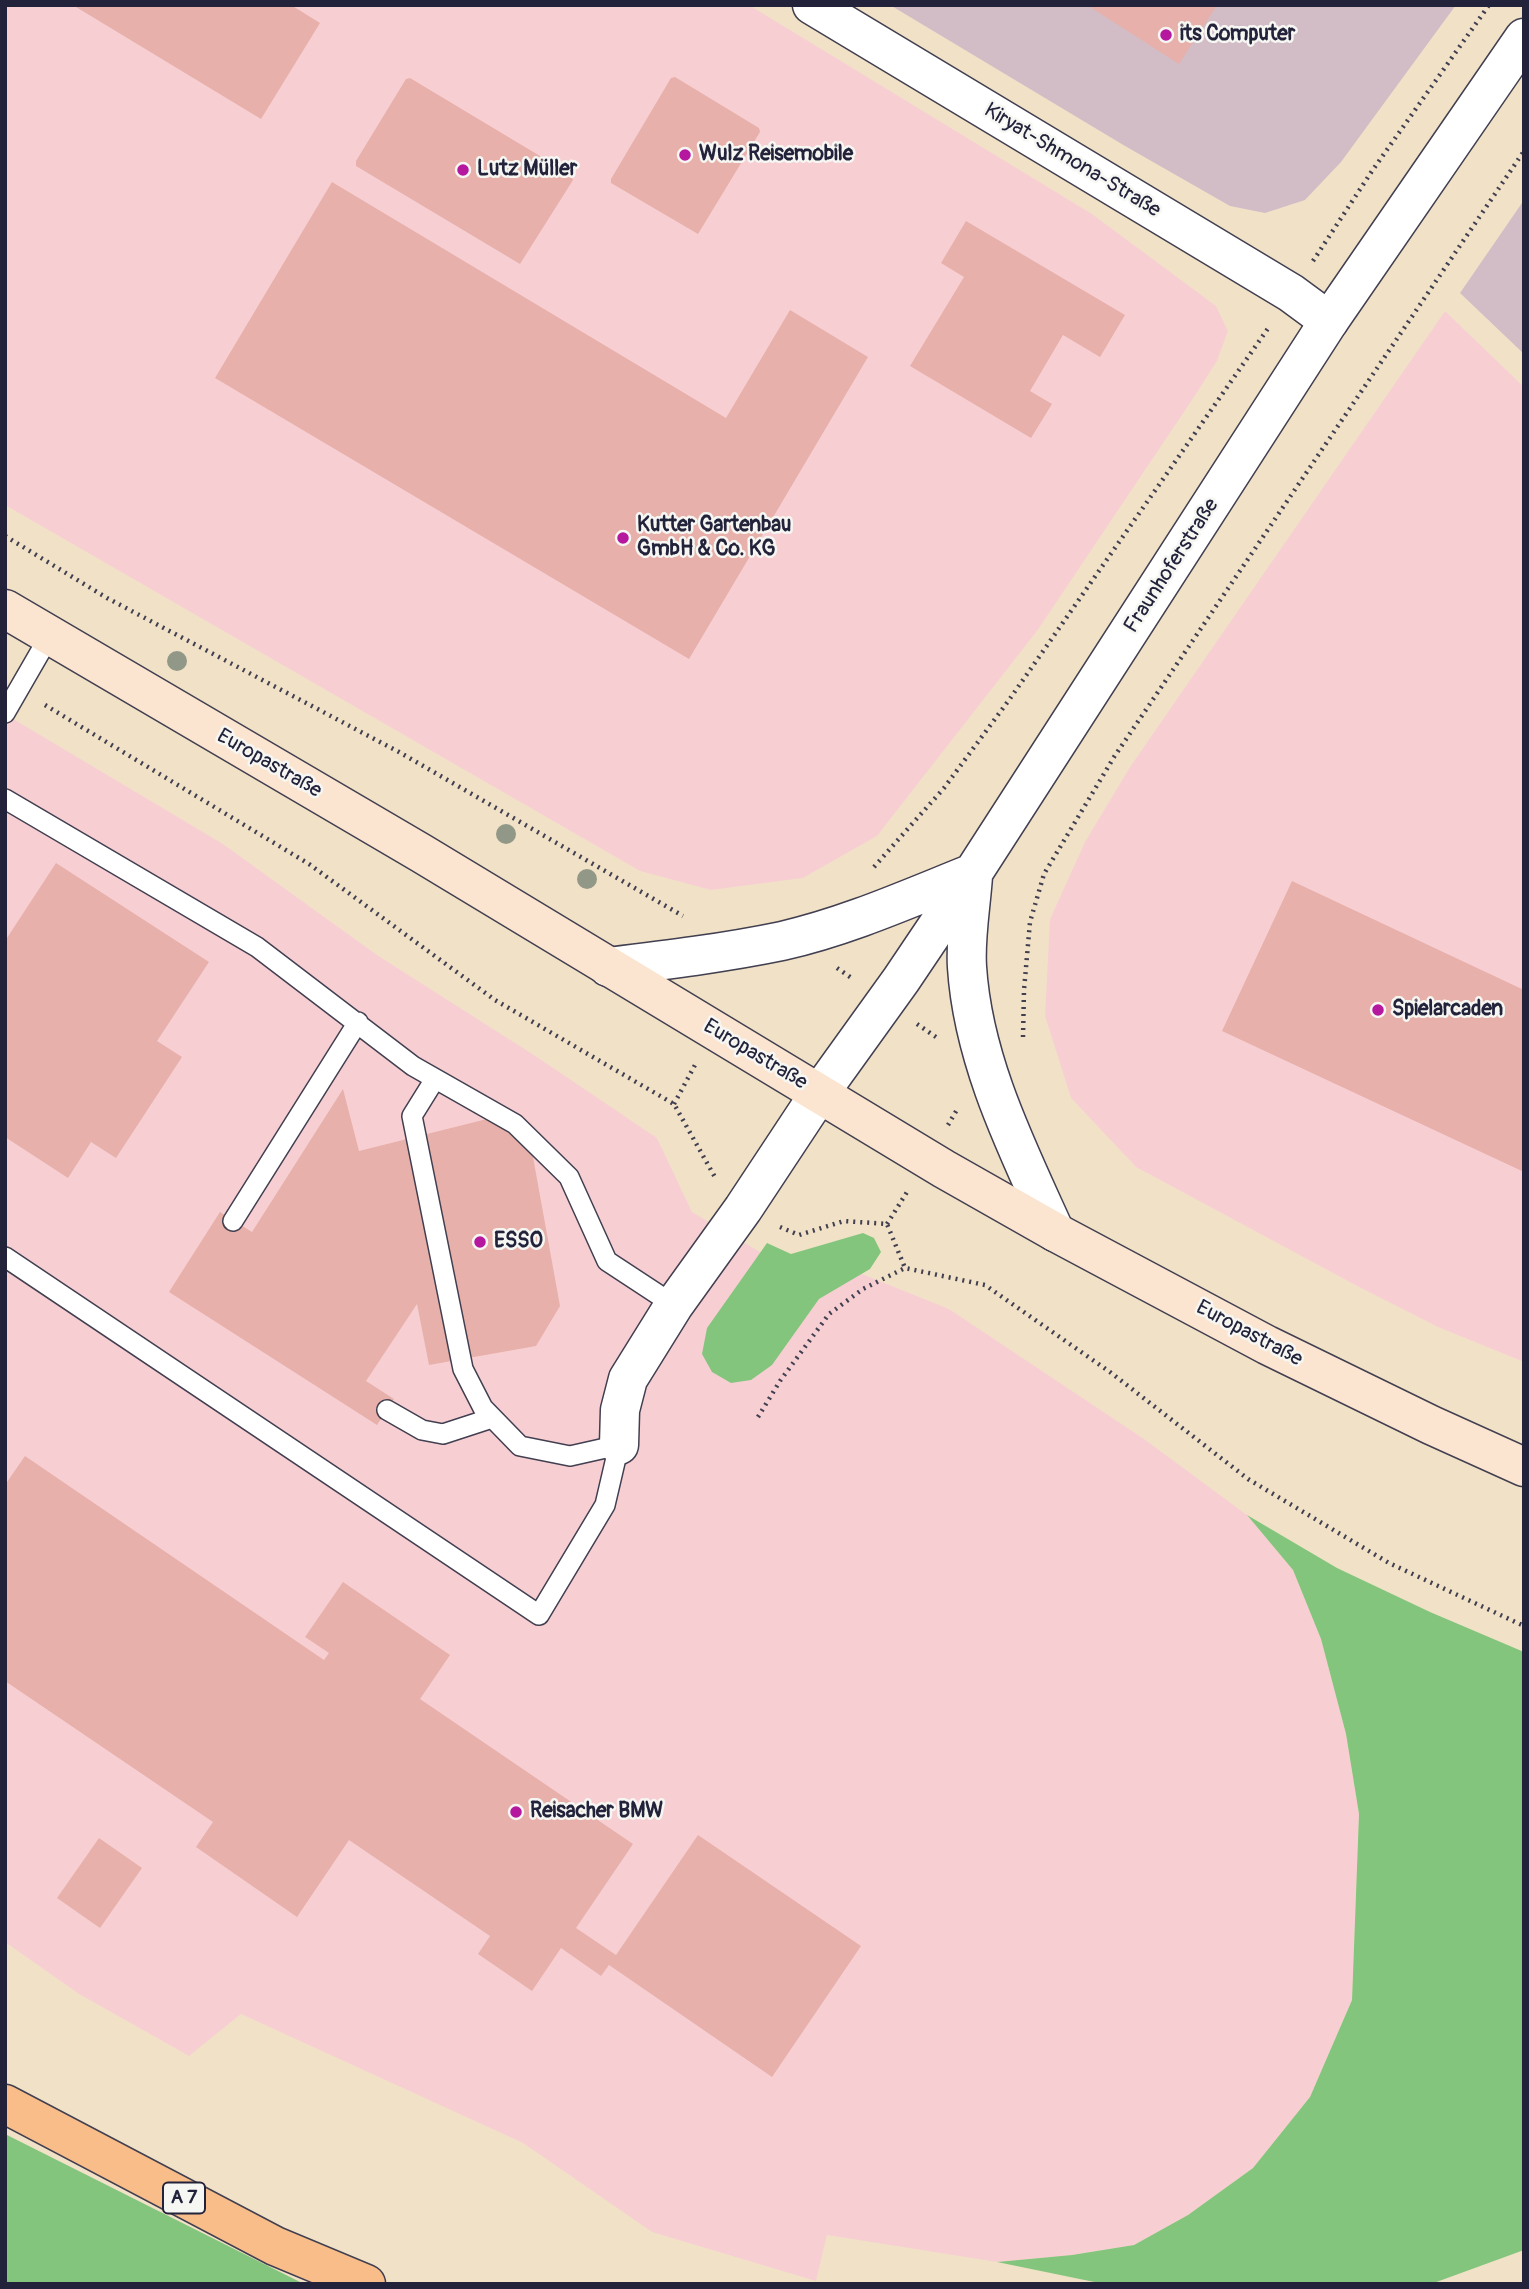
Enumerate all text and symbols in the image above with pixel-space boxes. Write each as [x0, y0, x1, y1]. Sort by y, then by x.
place label: its Computer [1180, 22, 1295, 48]
marker: its Computer [1158, 27, 1174, 43]
street label: Kiryat-Shmona-Straße [979, 98, 1165, 224]
place label: Wulz Reisemobile [699, 142, 853, 168]
marker: Wulz Reisemobile [677, 147, 693, 163]
place label: Lutz Müller [477, 157, 577, 183]
marker: Lutz Müller [455, 162, 471, 178]
street label: Fraunhoferstraße [1119, 494, 1225, 638]
place label: Kutter Gartenbau GmbH & Co. KG [637, 513, 791, 563]
marker: Kutter Gartenbau GmbH & Co. KG [615, 530, 631, 546]
street label: Europastraße [212, 724, 326, 804]
place label: Spielarcaden [1392, 997, 1503, 1023]
marker: Spielarcaden [1370, 1002, 1386, 1018]
street label: Europastraße [699, 1014, 811, 1096]
place label: ESSO [494, 1229, 543, 1255]
marker: ESSO [472, 1234, 488, 1250]
street label: Europastraße [1192, 1295, 1306, 1373]
place label: Reisacher BMW [530, 1799, 663, 1825]
marker: Reisacher BMW [508, 1804, 524, 1820]
road number: A 7 [163, 2182, 205, 2214]

